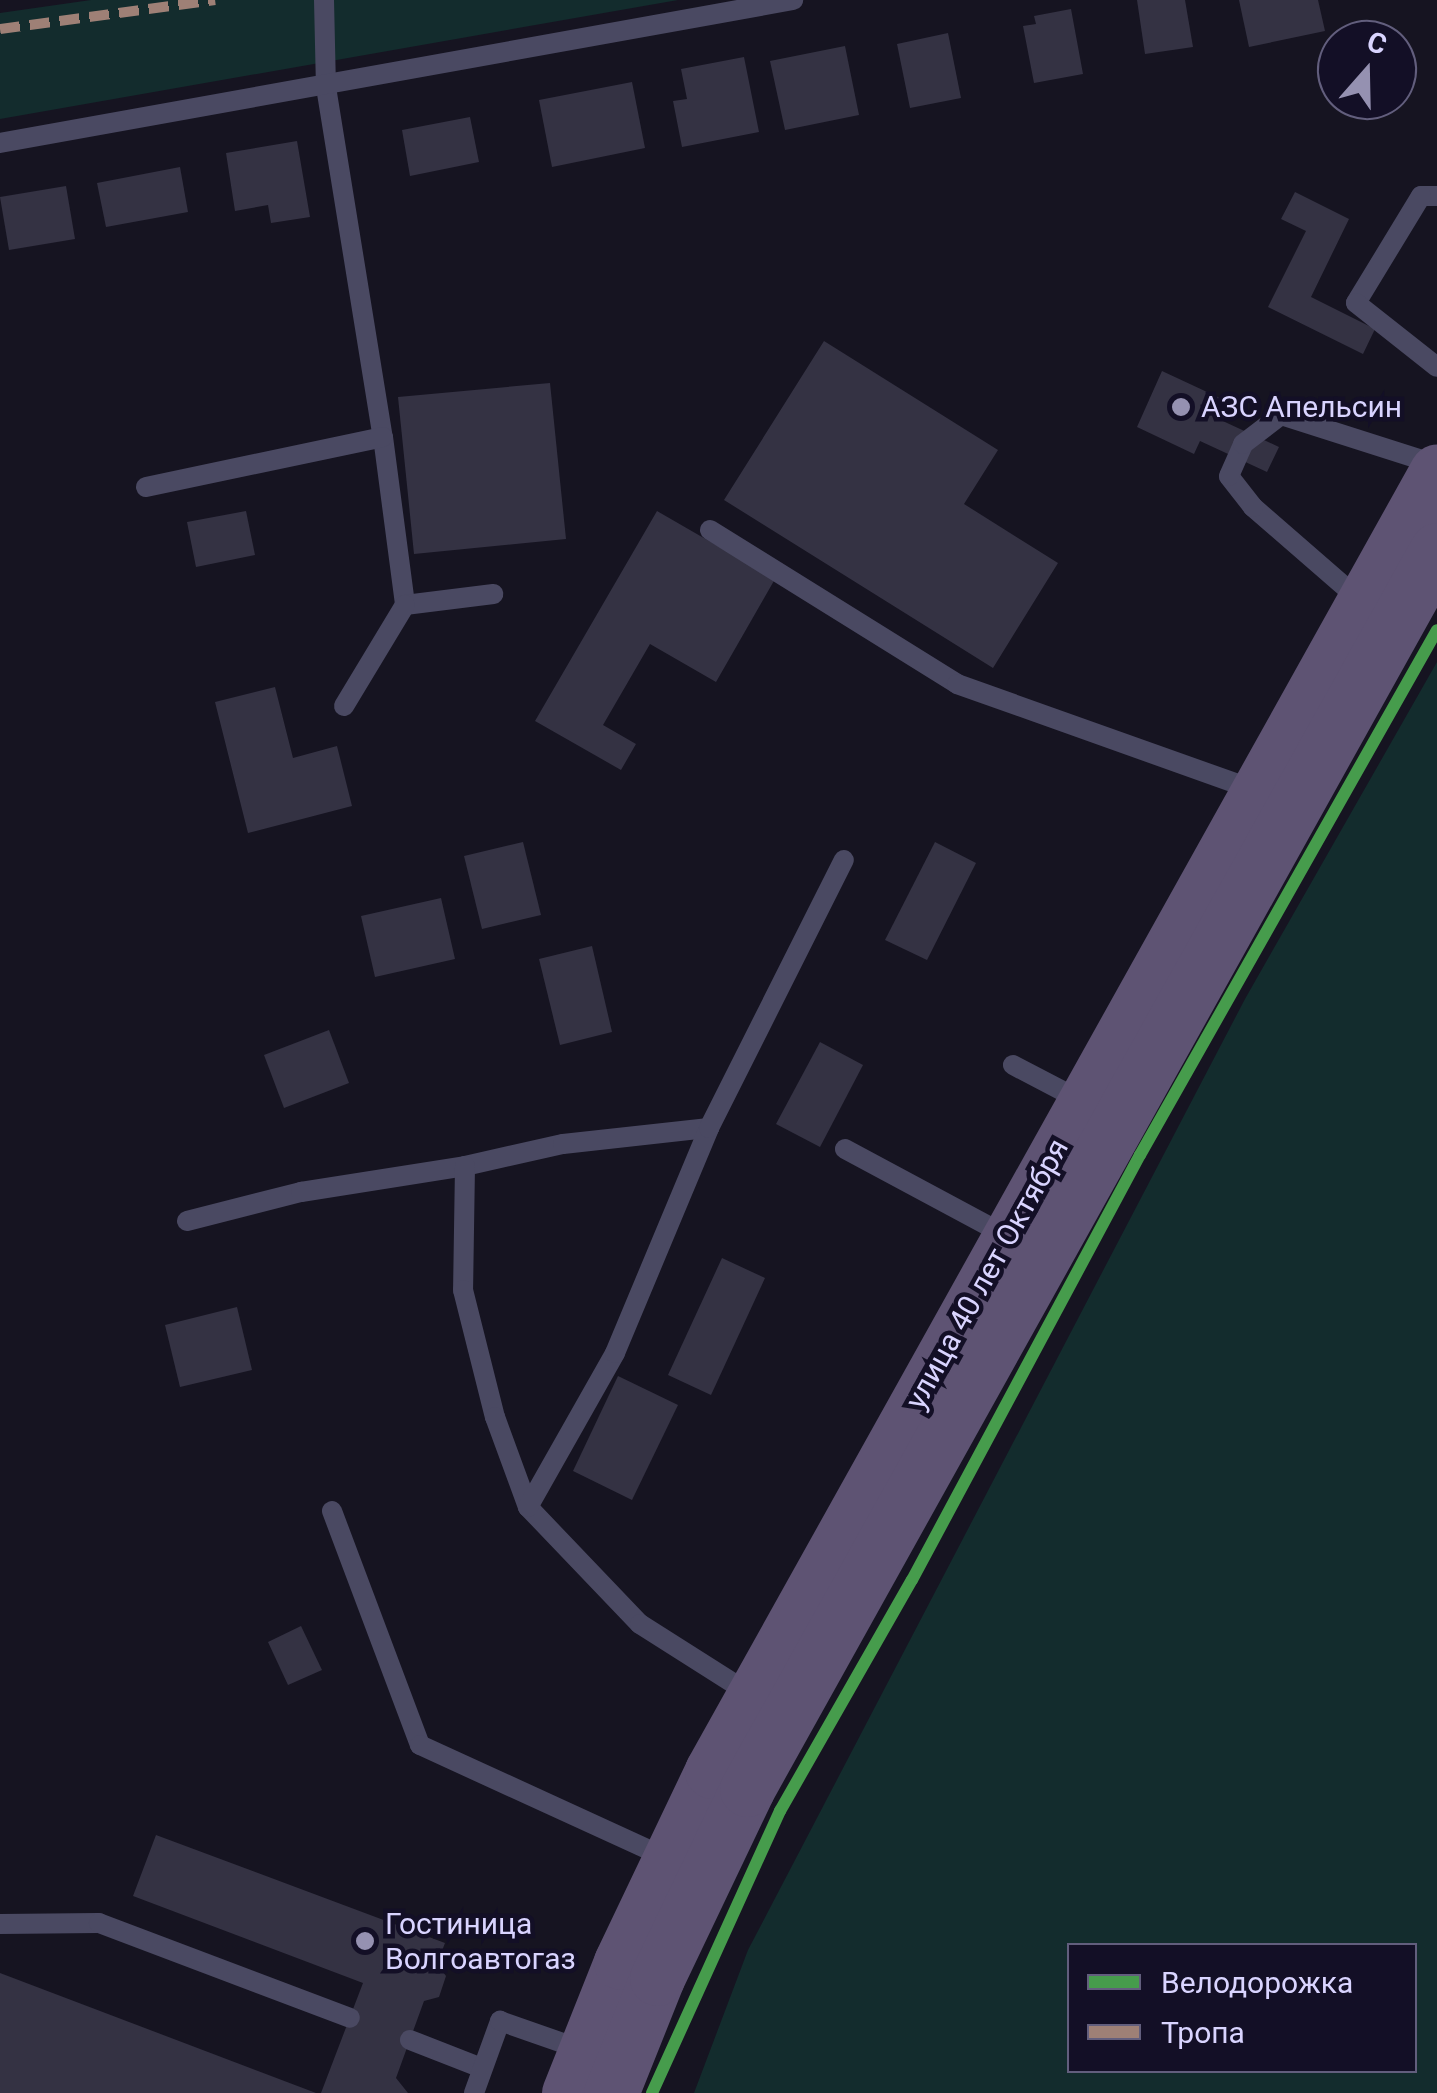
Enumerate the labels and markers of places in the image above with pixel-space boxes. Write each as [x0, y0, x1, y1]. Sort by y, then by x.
place label: АЗС Апельсин [1201, 389, 1402, 425]
marker: АЗС Апельсин [1170, 396, 1192, 418]
place label: Гостиница Волгоавтогаз [385, 1906, 576, 1976]
marker: Гостиница Волгоавтогаз [354, 1930, 376, 1952]

